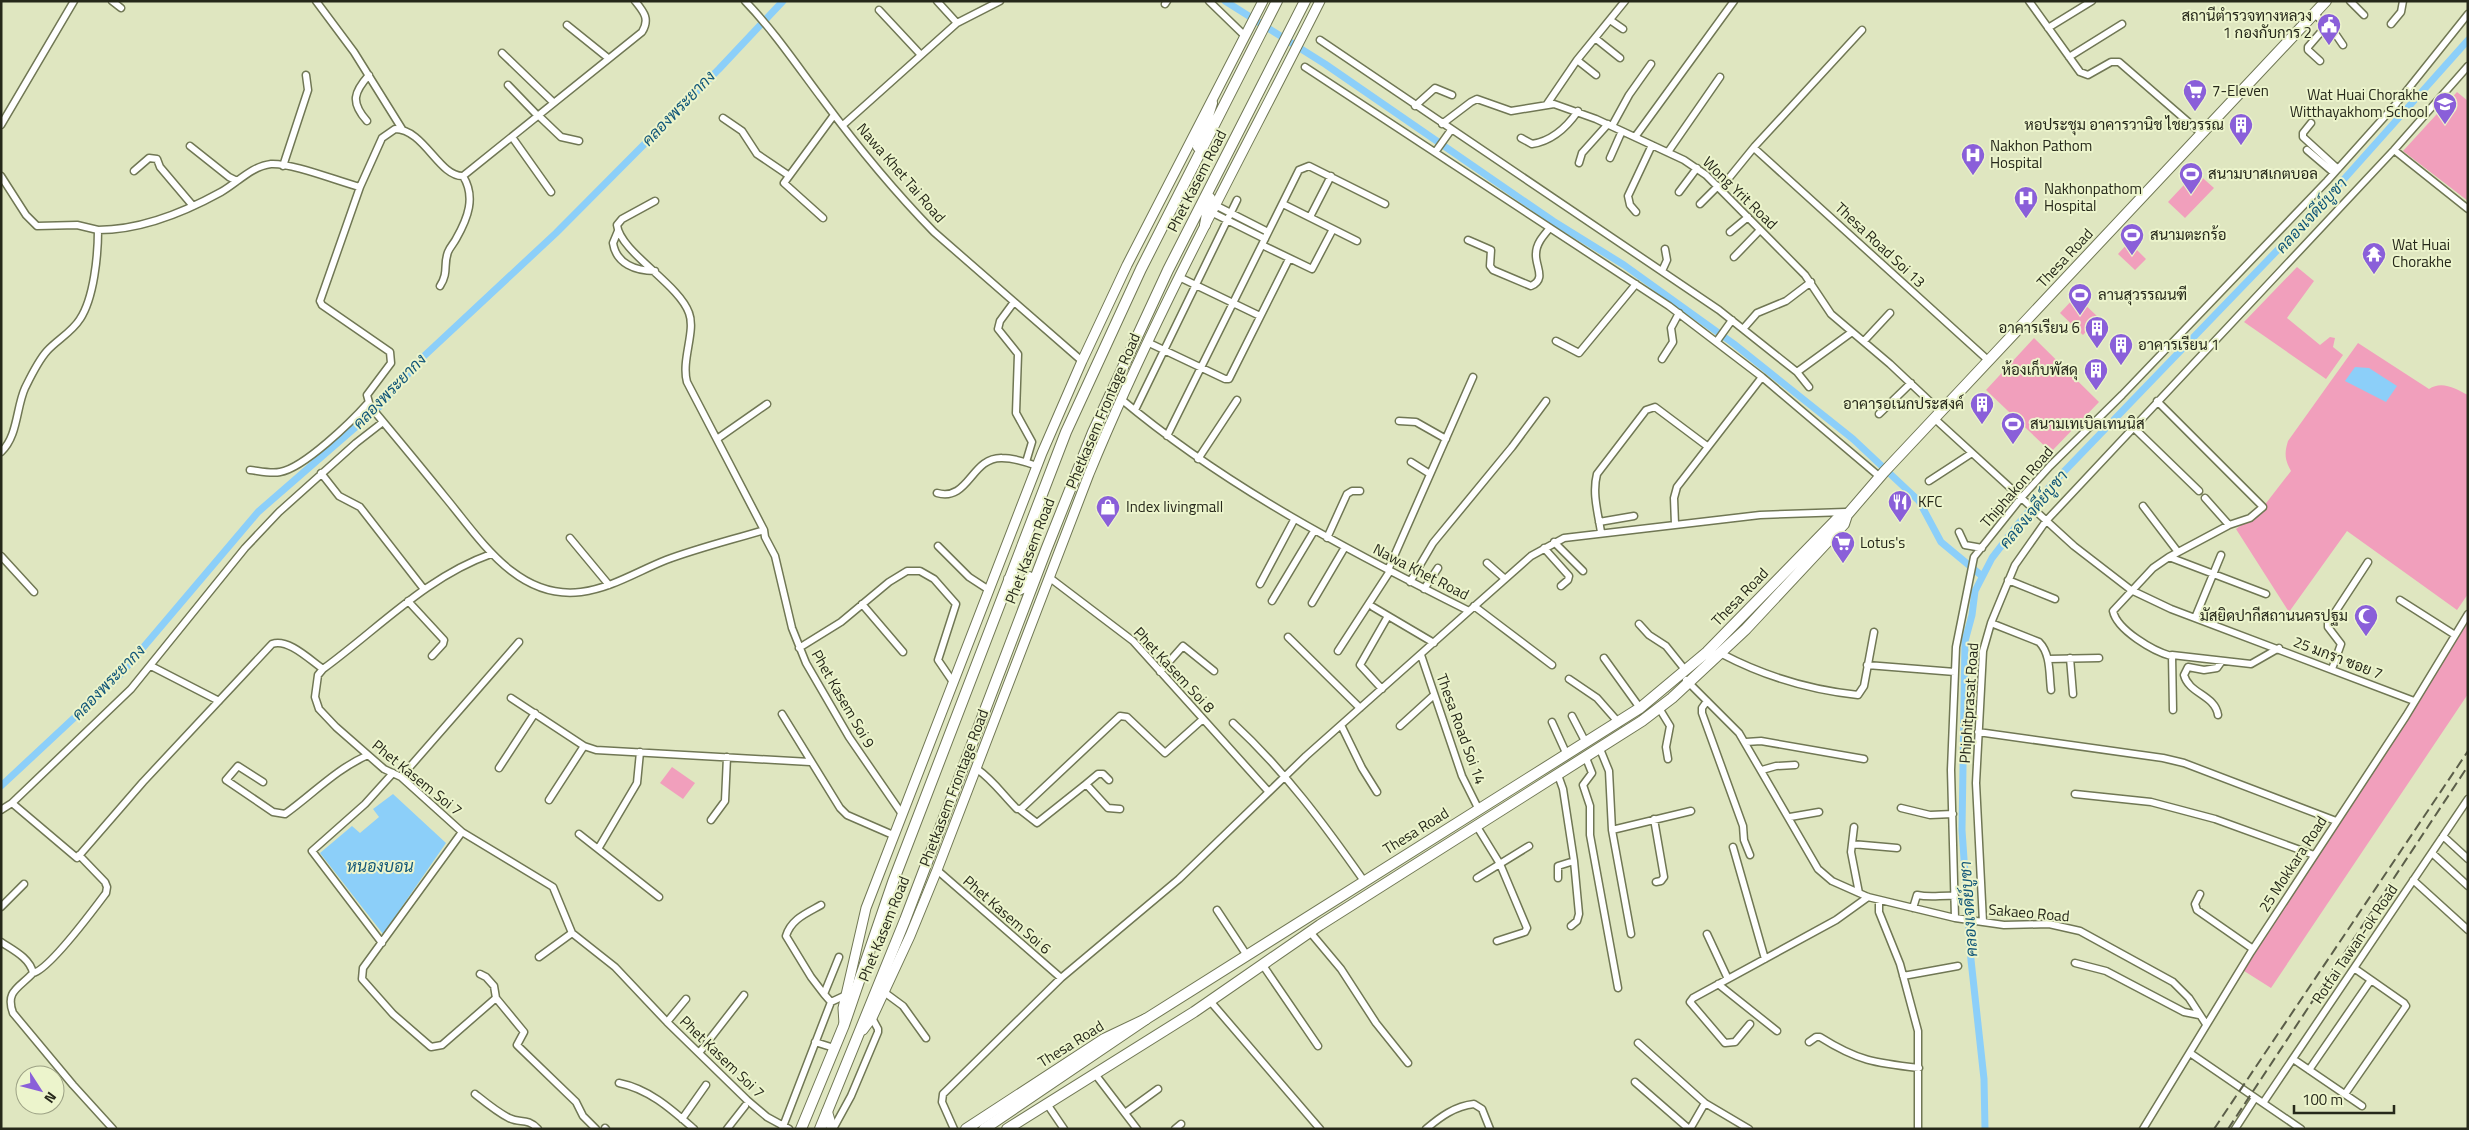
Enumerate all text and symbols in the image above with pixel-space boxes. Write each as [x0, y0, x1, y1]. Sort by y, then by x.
place label: สถานีตำรวจทางหลวง 1 กองกับการ 2 [2181, 4, 2312, 44]
public building icon: สถานีตำรวจทางหลวง 1 กองกับการ 2 [2316, 12, 2342, 46]
water label: คลองพระยากง [636, 65, 720, 151]
supermarket icon: 7-Eleven [2182, 78, 2208, 112]
place label: 7-Eleven [2212, 79, 2269, 102]
place label: Wat Huai Chorakhe Witthayakhom School [2290, 83, 2428, 123]
school or university icon: Wat Huai Chorakhe Witthayakhom School [2432, 91, 2458, 125]
building icon: หอประชุม อาคารวานิช ไชยวรรณ [2228, 112, 2254, 146]
place label: หอประชุม อาคารวานิช ไชยวรรณ [2024, 113, 2224, 136]
street label: Nawa Khet Tai Road [851, 118, 951, 228]
street label: Phet Kasem Road [1161, 126, 1232, 236]
place label: Nakhon Pathom Hospital [1990, 134, 2092, 174]
hospital icon: Nakhon Pathom Hospital [1960, 142, 1986, 176]
street label: Wong Yrit Road [1698, 151, 1783, 234]
sports icon: สนามบาสเกตบอล [2178, 161, 2204, 195]
place label: สนามบาสเกตบอล [2208, 162, 2318, 185]
water label: คลองเจดีย์บูชา [2270, 172, 2353, 258]
place label: Nakhonpathom Hospital [2044, 177, 2142, 217]
hospital icon: Nakhonpathom Hospital [2013, 185, 2039, 219]
street label: Thesa Road Soi 13 [1830, 196, 1931, 293]
sports icon: สนามตะกร้อ [2119, 222, 2145, 256]
street label: Thesa Road [2031, 223, 2098, 292]
place label: สนามตะกร้อ [2150, 223, 2227, 246]
place label: Wat Huai Chorakhe [2392, 233, 2452, 273]
temple icon: Wat Huai Chorakhe [2361, 241, 2387, 275]
sports icon: ลานสุวรรณนฑี [2067, 282, 2093, 316]
place label: ลานสุวรรณนฑี [2098, 283, 2187, 306]
building icon: อาคารเรียน 6 [2084, 315, 2110, 349]
place label: อาคารเรียน 6 [1999, 316, 2080, 339]
street label: Phetkasem Frontage Road [1059, 329, 1146, 492]
building icon: อาคารเรียน 1 [2108, 332, 2134, 366]
place label: อาคารเรียน 1 [2138, 333, 2219, 356]
water label: คลองพระยากง [347, 348, 431, 434]
building icon: ห้องเก็บพัสดุ [2083, 357, 2109, 391]
place label: ห้องเก็บพัสดุ [2001, 358, 2078, 381]
building icon: อาคารอเนกประสงค์ [1969, 391, 1995, 425]
place label: อาคารอเนกประสงค์ [1843, 392, 1964, 415]
sports icon: สนามเทเบิลเทนนิส [2000, 411, 2026, 445]
place label: สนามเทเบิลเทนนิส [2030, 412, 2145, 435]
street label: Thiphakon Road [1975, 441, 2059, 533]
water label: คลองเจดีย์บูชา [1993, 464, 2073, 553]
restaurant icon: KFC [1887, 489, 1913, 523]
place label: KFC [1918, 490, 1942, 513]
street label: Phet Kasem Road [999, 494, 1060, 607]
shop icon: Index livingmall [1095, 494, 1121, 528]
place label: Index livingmall [1126, 495, 1223, 518]
supermarket icon: Lotus's [1830, 530, 1856, 564]
place label: Lotus's [1860, 531, 1905, 554]
street label: Nawa Khet Road [1369, 537, 1473, 606]
street label: Thesa Road [1706, 562, 1774, 631]
mosque icon: มัสยิดปากีสถานนครปฐม [2353, 603, 2379, 637]
place label: มัสยิดปากีสถานนครปฐม [2200, 604, 2348, 627]
street label: Phet Kasem Soi 8 [1128, 621, 1220, 718]
street label: 25 มกรา ซอย 7 [2290, 630, 2386, 685]
water label: คลองพระยากง [66, 639, 150, 725]
street label: Phiphitprasat Road [1953, 642, 1984, 764]
street label: Phet Kasem Soi 9 [806, 645, 881, 752]
street label: Thesa Road Soi 14 [1431, 670, 1492, 788]
street label: Phetkasem Frontage Road [913, 706, 994, 870]
street label: Phet Kasem Soi 7 [367, 734, 468, 821]
street label: Thesa Road [1378, 801, 1453, 860]
street label: 25 Mokkara Road [2253, 811, 2332, 916]
water label: หนองบอน [347, 854, 413, 878]
water label: คลองเจดีย์บูชา [1953, 860, 1983, 958]
street label: Phet Kasem Soi 6 [958, 870, 1057, 960]
street label: Phet Kasem Road [852, 873, 915, 985]
street label: Rotfai Tawan-ok Road [2306, 879, 2403, 1008]
street label: Sakaeo Road [1987, 897, 2071, 928]
street label: Phet Kasem Soi 7 [675, 1010, 770, 1103]
street label: Thesa Road [1033, 1014, 1108, 1073]
north arrow [15, 1065, 65, 1115]
scale bar [2294, 1082, 2394, 1114]
text: N [40, 1088, 62, 1108]
text: 100 m [2302, 1088, 2343, 1111]

